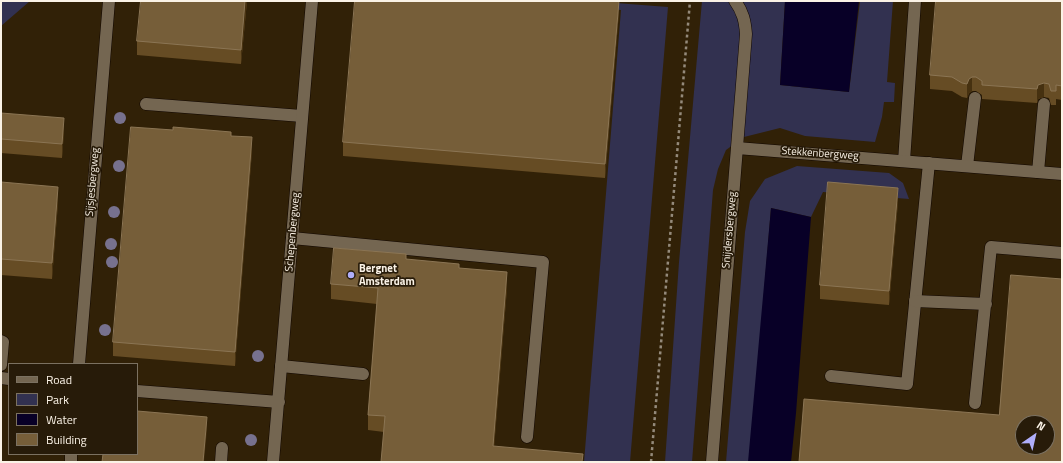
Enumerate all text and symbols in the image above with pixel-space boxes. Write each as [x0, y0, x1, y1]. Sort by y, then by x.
street label: Stekkenbergweg [781, 145, 859, 163]
street label: Sijsjesbergweg [83, 147, 103, 217]
street label: Snijdersbergweg [720, 191, 740, 269]
street label: Schepenbergweg [283, 192, 303, 272]
place label: Bergnet Amsterdam [359, 262, 415, 288]
marker: Bergnet Amsterdam [346, 270, 356, 280]
legend [8, 363, 138, 455]
text: Road [46, 370, 72, 389]
text: Park [46, 390, 69, 409]
text: Water [46, 410, 77, 429]
north arrow [1015, 415, 1055, 455]
text: N [1034, 417, 1049, 435]
text: Building [46, 430, 87, 449]

